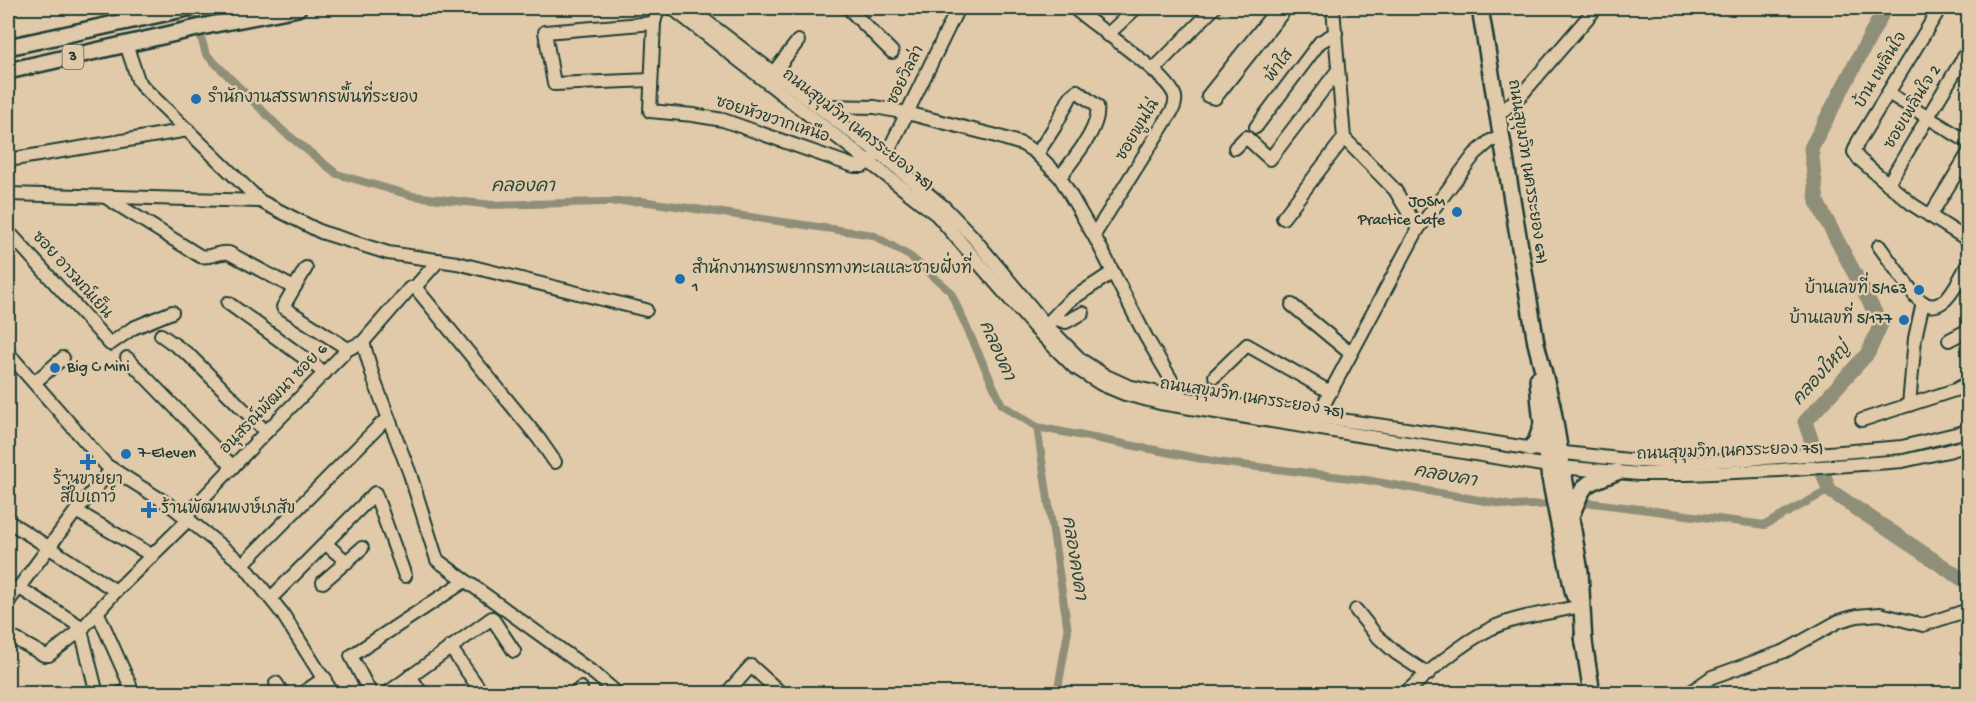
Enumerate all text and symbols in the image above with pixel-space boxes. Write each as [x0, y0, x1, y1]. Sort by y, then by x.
street label: บ้าน เพลินใจ [1848, 27, 1912, 113]
street label: ซอยวิลล่า [880, 41, 930, 109]
street label: พ้าใส [1258, 43, 1299, 87]
road number: 3 [62, 45, 84, 69]
street label: ซอยเพลินใจ 2 [1877, 60, 1947, 153]
street label: ถนนสุขุมวิท (นครระยอง 75) [778, 63, 939, 196]
street label: ถนนสุขุมวิท (นครระยอง 67) [1502, 78, 1554, 266]
place label: รำนักงานสรรพากรพื้นที่ระยอง [208, 81, 418, 109]
street label: ซอยหัวขวากเหนือ [713, 89, 833, 148]
marker: รำนักงานสรรพากรพื้นที่ระยอง [189, 92, 203, 106]
street label: ซอยพูนไฉ่ [1109, 94, 1165, 165]
water label: คลองคา [491, 177, 556, 198]
place label: JOSM Practice Cafe [1357, 194, 1446, 231]
marker: JOSM Practice Cafe [1450, 205, 1464, 219]
street label: ซอย อารมณ์เย็น [27, 225, 119, 324]
place label: สำนักงานทรพยากรทางทะเลและชายฝั่งที่ 1 [691, 252, 972, 298]
marker: สำนักงานทรพยากรทางทะเลและชายฝั่งที่ 1 [673, 272, 687, 286]
place label: บ้านเลขที่ 5/163 [1805, 272, 1907, 300]
marker: บ้านเลขที่ 5/163 [1912, 283, 1926, 297]
place label: บ้านเลขที่ 5/177 [1789, 302, 1893, 330]
marker: บ้านเลขที่ 5/177 [1897, 313, 1911, 327]
water label: คลองคา [974, 318, 1019, 385]
water label: คลองใหญ่ [1786, 334, 1858, 411]
street label: อนุสรณ์พัฒนา ซอย 6 [214, 337, 333, 459]
place label: Big C Mini [66, 359, 130, 378]
marker: Big C Mini [48, 361, 62, 375]
street label: ถนนสุขุมวิท (นครระยอง 75) [1158, 372, 1346, 424]
street label: ถนนสุขุมวิท (นครระยอง 75) [1636, 436, 1824, 466]
place label: 7-Eleven [137, 445, 196, 464]
marker: 7-Eleven [119, 447, 133, 461]
marker: ร้านขายยา สี่ใบเถาว์ [81, 455, 95, 469]
water label: คลองคา [1412, 461, 1479, 493]
place label: ร้านขายยา สี่ใบเถาว์ [53, 468, 123, 509]
place label: ร้านพัฒนพงษ์เภสัข [161, 496, 295, 520]
marker: ร้านพัฒนพงษ์เภสัข [142, 503, 156, 517]
water label: คลองคงคา [1056, 515, 1090, 603]

